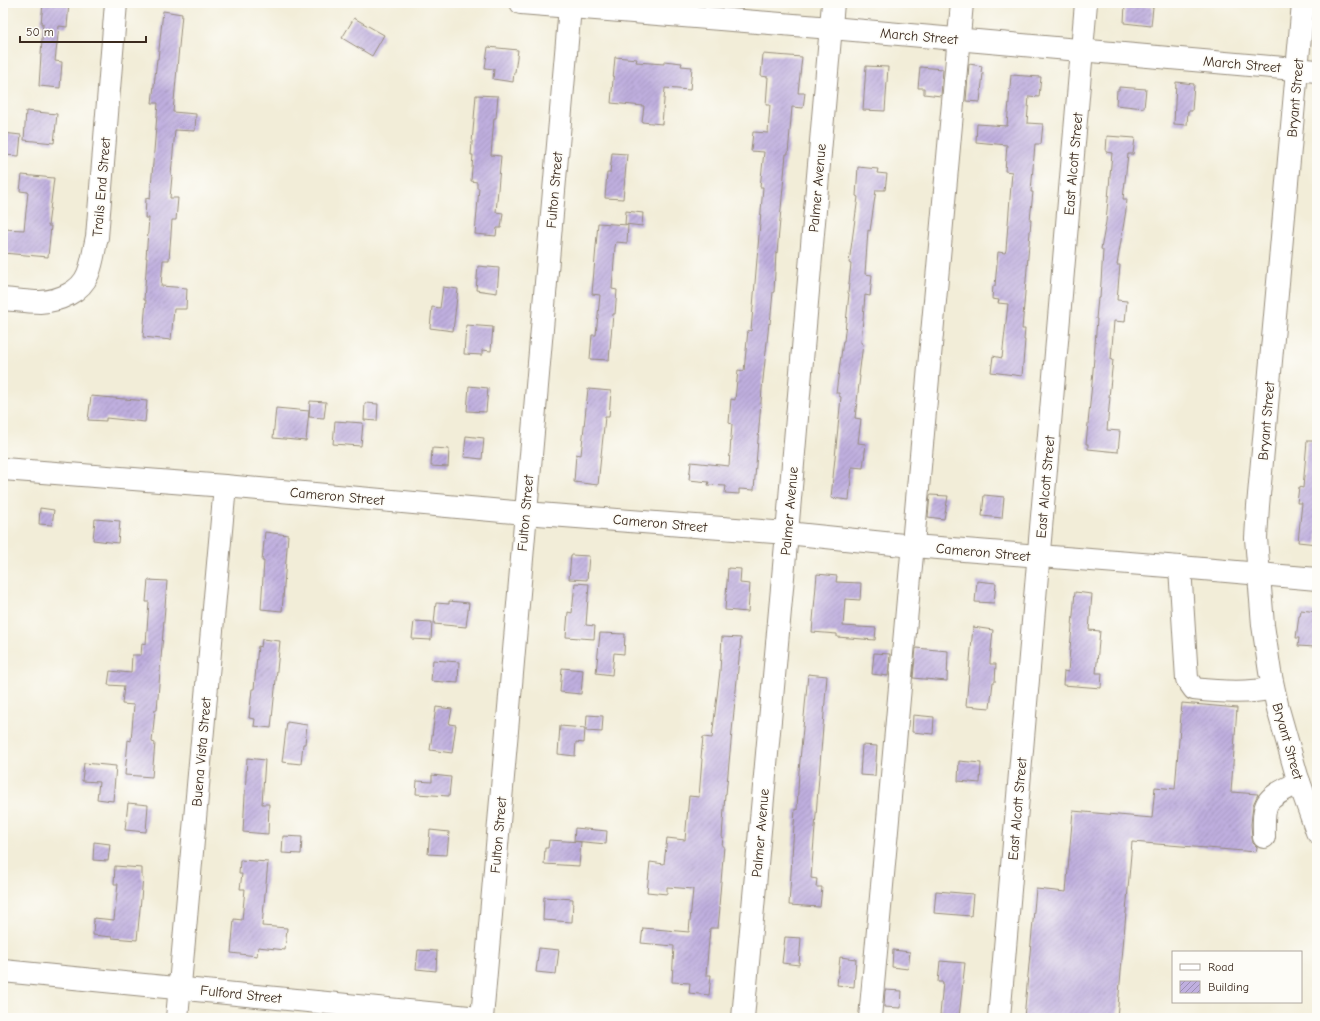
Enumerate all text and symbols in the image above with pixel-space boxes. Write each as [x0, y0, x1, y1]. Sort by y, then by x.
scale bar [20, 18, 146, 44]
text: 50 m [26, 25, 54, 39]
street label: March Street [879, 25, 960, 48]
street label: March Street [1202, 53, 1283, 76]
street label: Bryant Street [1284, 57, 1307, 138]
street label: East Alcott Street [1061, 111, 1087, 216]
street label: Trails End Street [89, 136, 114, 238]
street label: Palmer Avenue [805, 143, 830, 233]
street label: Fulton Street [543, 150, 566, 229]
street label: Bryant Street [1255, 380, 1278, 461]
street label: East Alcott Street [1033, 434, 1059, 539]
street label: Palmer Avenue [777, 466, 802, 556]
street label: Fulton Street [514, 473, 537, 552]
street label: Cameron Street [289, 484, 386, 509]
street label: Cameron Street [612, 511, 709, 536]
street label: Cameron Street [935, 540, 1032, 565]
street label: Buena Vista Street [188, 696, 215, 807]
street label: Bryant Street [1268, 701, 1307, 782]
street label: East Alcott Street [1005, 756, 1031, 861]
street label: Palmer Avenue [748, 788, 773, 878]
street label: Fulton Street [487, 795, 510, 874]
legend [1172, 951, 1302, 1003]
text: Road [1208, 960, 1234, 974]
text: Building [1208, 980, 1249, 994]
street label: Fulford Street [199, 982, 283, 1007]

